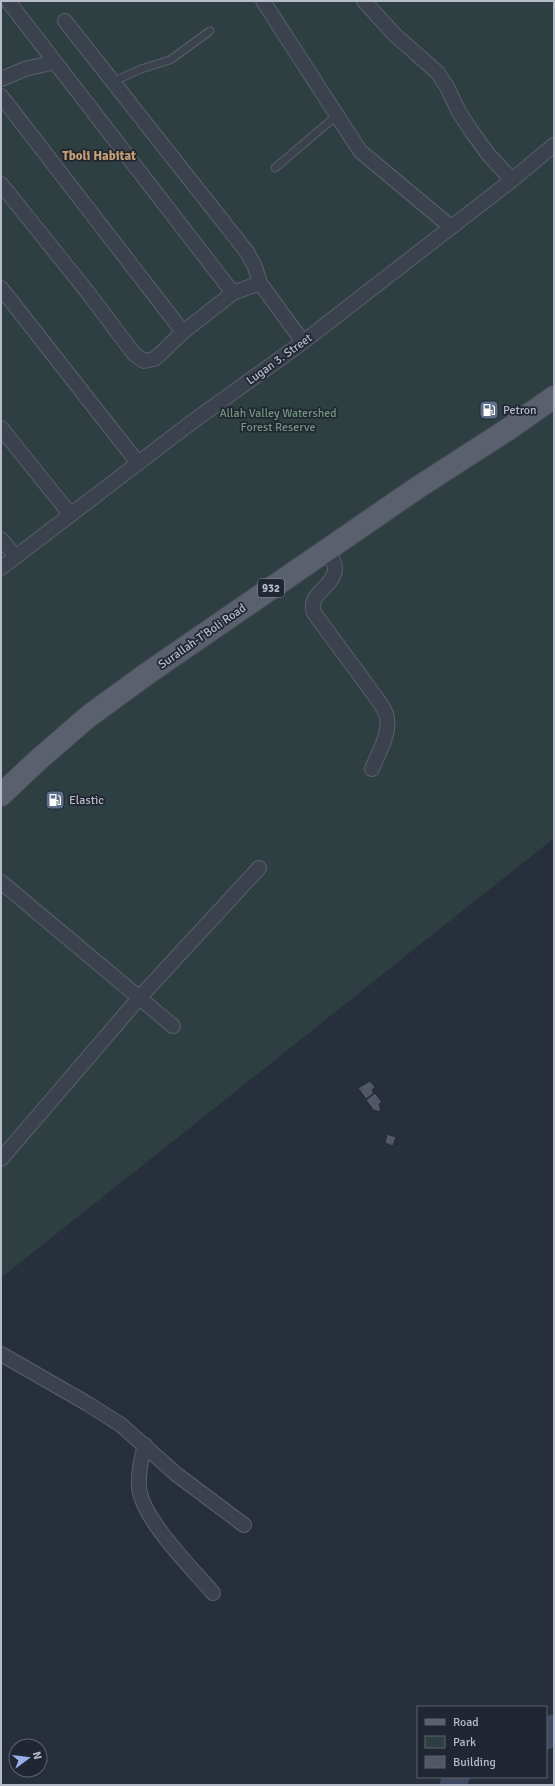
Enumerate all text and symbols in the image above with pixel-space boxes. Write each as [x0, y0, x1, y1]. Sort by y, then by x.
district label: Tboli Habitat [62, 148, 136, 164]
street label: Lugan 3. Street [243, 331, 315, 388]
fuel station icon: Petron [478, 399, 500, 421]
place label: Petron [503, 403, 537, 418]
park label: Allah Valley Watershed Forest Reserve [219, 406, 337, 435]
road number: 932 [258, 579, 284, 597]
street label: Surallah-T'Boli Road [156, 601, 249, 672]
fuel station icon: Elastic [44, 789, 66, 811]
place label: Elastic [69, 793, 104, 808]
legend [417, 1706, 547, 1778]
text: Road [453, 1715, 479, 1730]
text: Park [453, 1735, 476, 1750]
north arrow [8, 1738, 48, 1778]
text: N [30, 1750, 44, 1761]
text: Building [453, 1755, 496, 1770]

